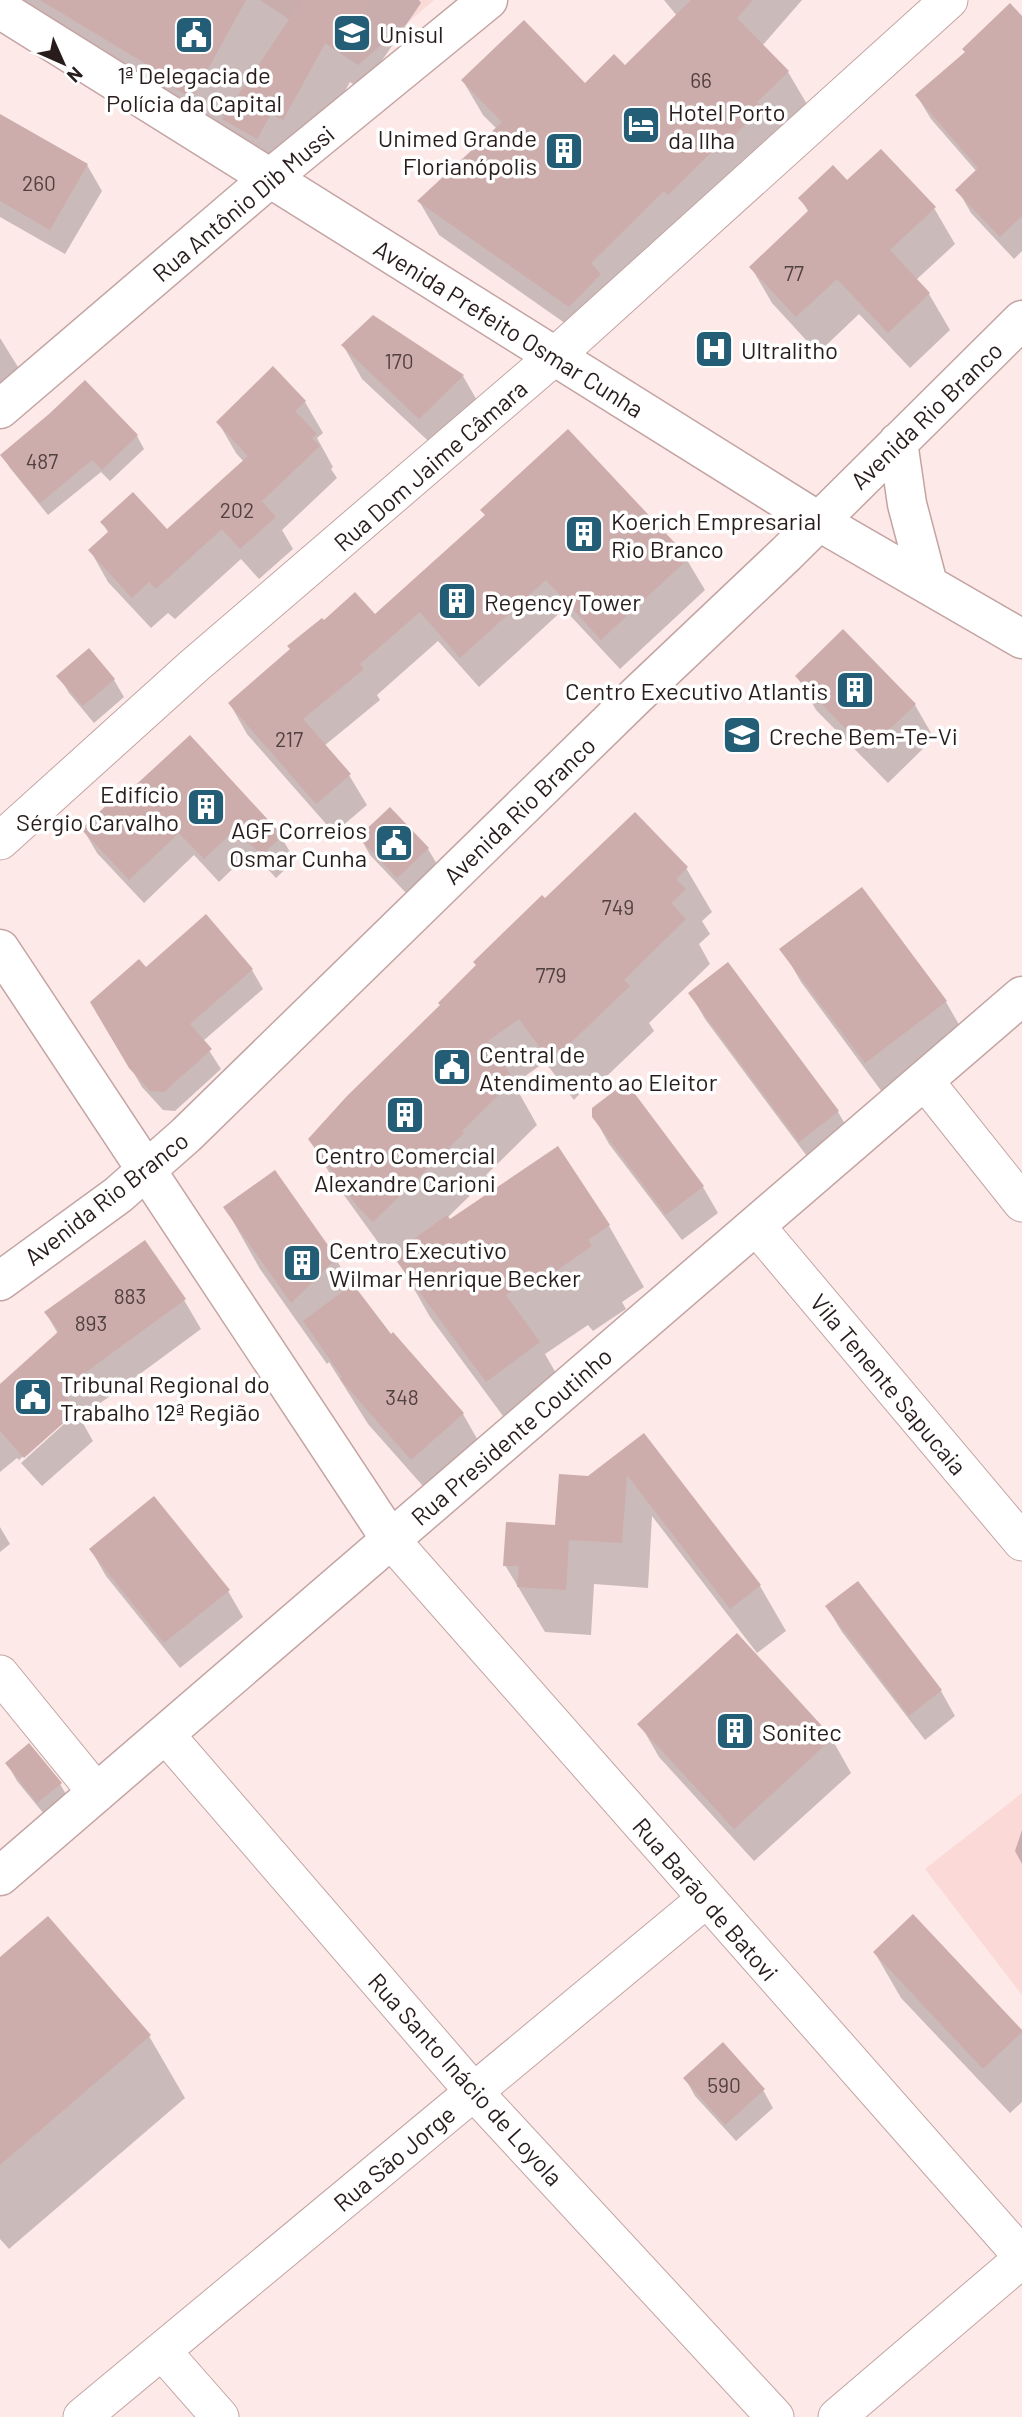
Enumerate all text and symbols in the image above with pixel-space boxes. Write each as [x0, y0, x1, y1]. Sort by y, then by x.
school or university icon: Unisul [331, 12, 373, 54]
public building icon: 1ª Delegacia de Polícia da Capital [173, 14, 215, 56]
place label: Unisul [379, 19, 444, 48]
north arrow [28, 28, 98, 98]
place label: 1ª Delegacia de Polícia da Capital [106, 60, 282, 117]
text: N [63, 63, 88, 88]
house number: 66 [690, 67, 712, 92]
place label: Hotel Porto da Ilha [668, 97, 786, 154]
hotel icon: Hotel Porto da Ilha [620, 104, 662, 146]
street label: Rua Antônio Dib Mussi [146, 119, 340, 287]
place label: Unimed Grande Florianópolis [378, 123, 537, 180]
building icon: Unimed Grande Florianópolis [543, 130, 585, 172]
house number: 260 [22, 170, 56, 195]
street label: Avenida Prefeito Osmar Cunha [369, 233, 649, 423]
house number: 77 [784, 260, 804, 285]
hospital icon: Ultralitho [693, 328, 735, 370]
place label: Ultralitho [741, 335, 838, 364]
street label: Avenida Rio Branco [844, 335, 1008, 495]
house number: 170 [384, 348, 414, 373]
street label: Rua Dom Jaime Câmara [328, 373, 532, 557]
house number: 487 [26, 448, 58, 473]
house number: 202 [220, 497, 254, 522]
place label: Koerich Empresarial Rio Branco [611, 506, 822, 563]
building icon: Koerich Empresarial Rio Branco [563, 513, 605, 555]
building icon: Regency Tower [436, 580, 478, 622]
place label: Regency Tower [484, 587, 641, 616]
building icon: Centro Executivo Atlantis [834, 669, 876, 711]
place label: Centro Executivo Atlantis [565, 676, 828, 705]
school or university icon: Creche Bem-Te-Vi [721, 714, 763, 756]
place label: Creche Bem-Te-Vi [769, 721, 958, 750]
house number: 217 [275, 726, 303, 751]
street label: Avenida Rio Branco [437, 730, 601, 890]
place label: Edifício Sérgio Carvalho [16, 779, 179, 836]
building icon: Edifício Sérgio Carvalho [185, 786, 227, 828]
place label: AGF Correios Osmar Cunha [229, 815, 367, 872]
public building icon: AGF Correios Osmar Cunha [373, 822, 415, 864]
house number: 749 [602, 894, 634, 919]
house number: 779 [536, 962, 566, 987]
place label: Central de Atendimento ao Eleitor [479, 1039, 718, 1096]
public building icon: Central de Atendimento ao Eleitor [431, 1046, 473, 1088]
building icon: Centro Comercial Alexandre Carioni [384, 1094, 426, 1136]
street label: Avenida Rio Branco [18, 1125, 194, 1271]
place label: Centro Comercial Alexandre Carioni [314, 1140, 496, 1197]
place label: Centro Executivo Wilmar Henrique Becker [329, 1235, 581, 1292]
building icon: Centro Executivo Wilmar Henrique Becker [281, 1242, 323, 1284]
house number: 883 [114, 1283, 146, 1308]
street label: Vila Tenente Sapucaia [805, 1288, 973, 1480]
house number: 893 [75, 1310, 107, 1335]
street label: Rua Presidente Coutinho [405, 1341, 617, 1531]
place label: Tribunal Regional do Trabalho 12ª Região [60, 1369, 270, 1426]
public building icon: Tribunal Regional do Trabalho 12ª Região [12, 1376, 54, 1418]
house number: 348 [385, 1384, 419, 1409]
building icon: Sonitec [714, 1710, 756, 1752]
place label: Sonitec [762, 1717, 842, 1746]
street label: Rua Barão de Batovi [627, 1811, 785, 1987]
street label: Rua Santo Inácio de Loyola [363, 1967, 569, 2191]
house number: 590 [707, 2072, 741, 2097]
street label: Rua São Jorge [327, 2099, 461, 2217]

